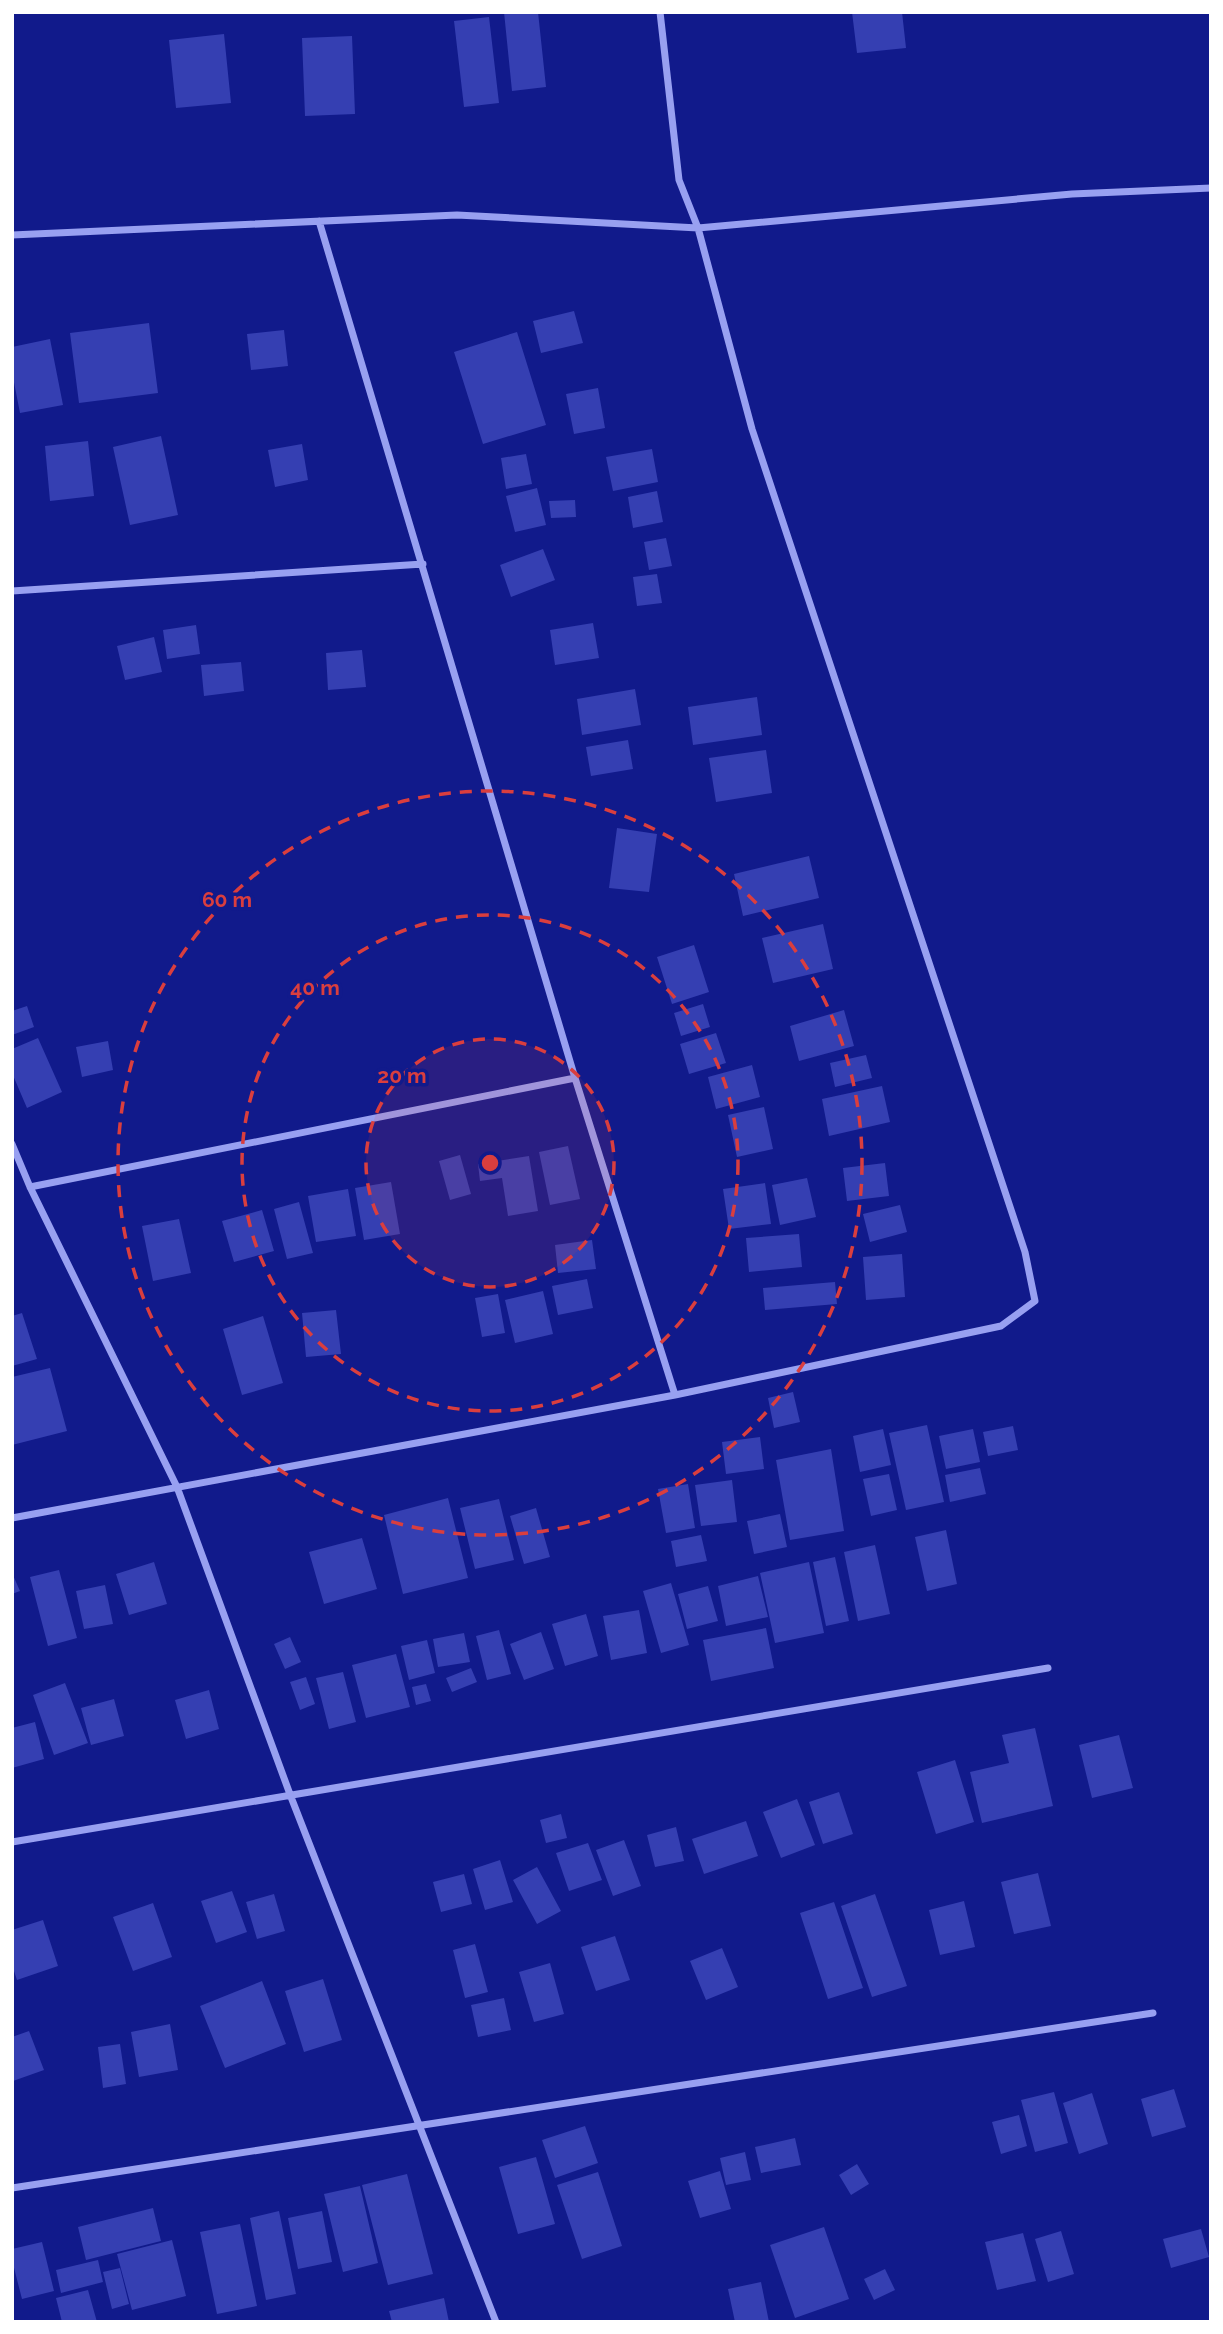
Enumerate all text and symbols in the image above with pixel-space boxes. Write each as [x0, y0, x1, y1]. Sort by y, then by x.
text: 60 m [202, 887, 252, 912]
text: 40 m [290, 975, 340, 1000]
text: 20 m [377, 1063, 427, 1088]
centre of rings [478, 1151, 502, 1175]

